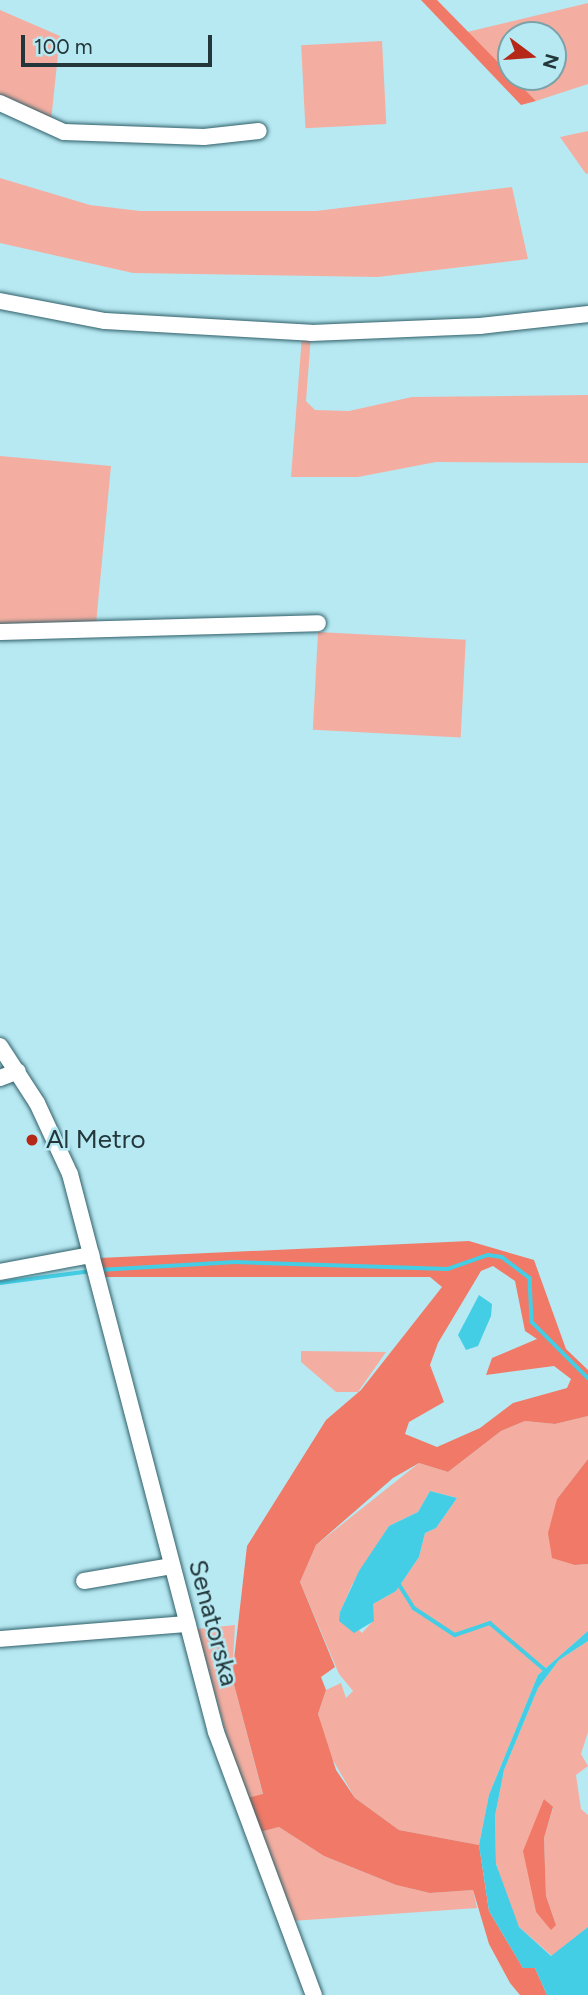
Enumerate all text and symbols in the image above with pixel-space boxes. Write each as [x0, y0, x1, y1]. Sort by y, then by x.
scale bar [24, 21, 215, 65]
north arrow [497, 21, 567, 91]
text: 100 m [34, 34, 93, 59]
text: N [538, 51, 564, 72]
place label: Al Metro [46, 1124, 146, 1156]
marker: Al Metro [24, 1132, 40, 1148]
street label: Senatorska [181, 1557, 245, 1689]

